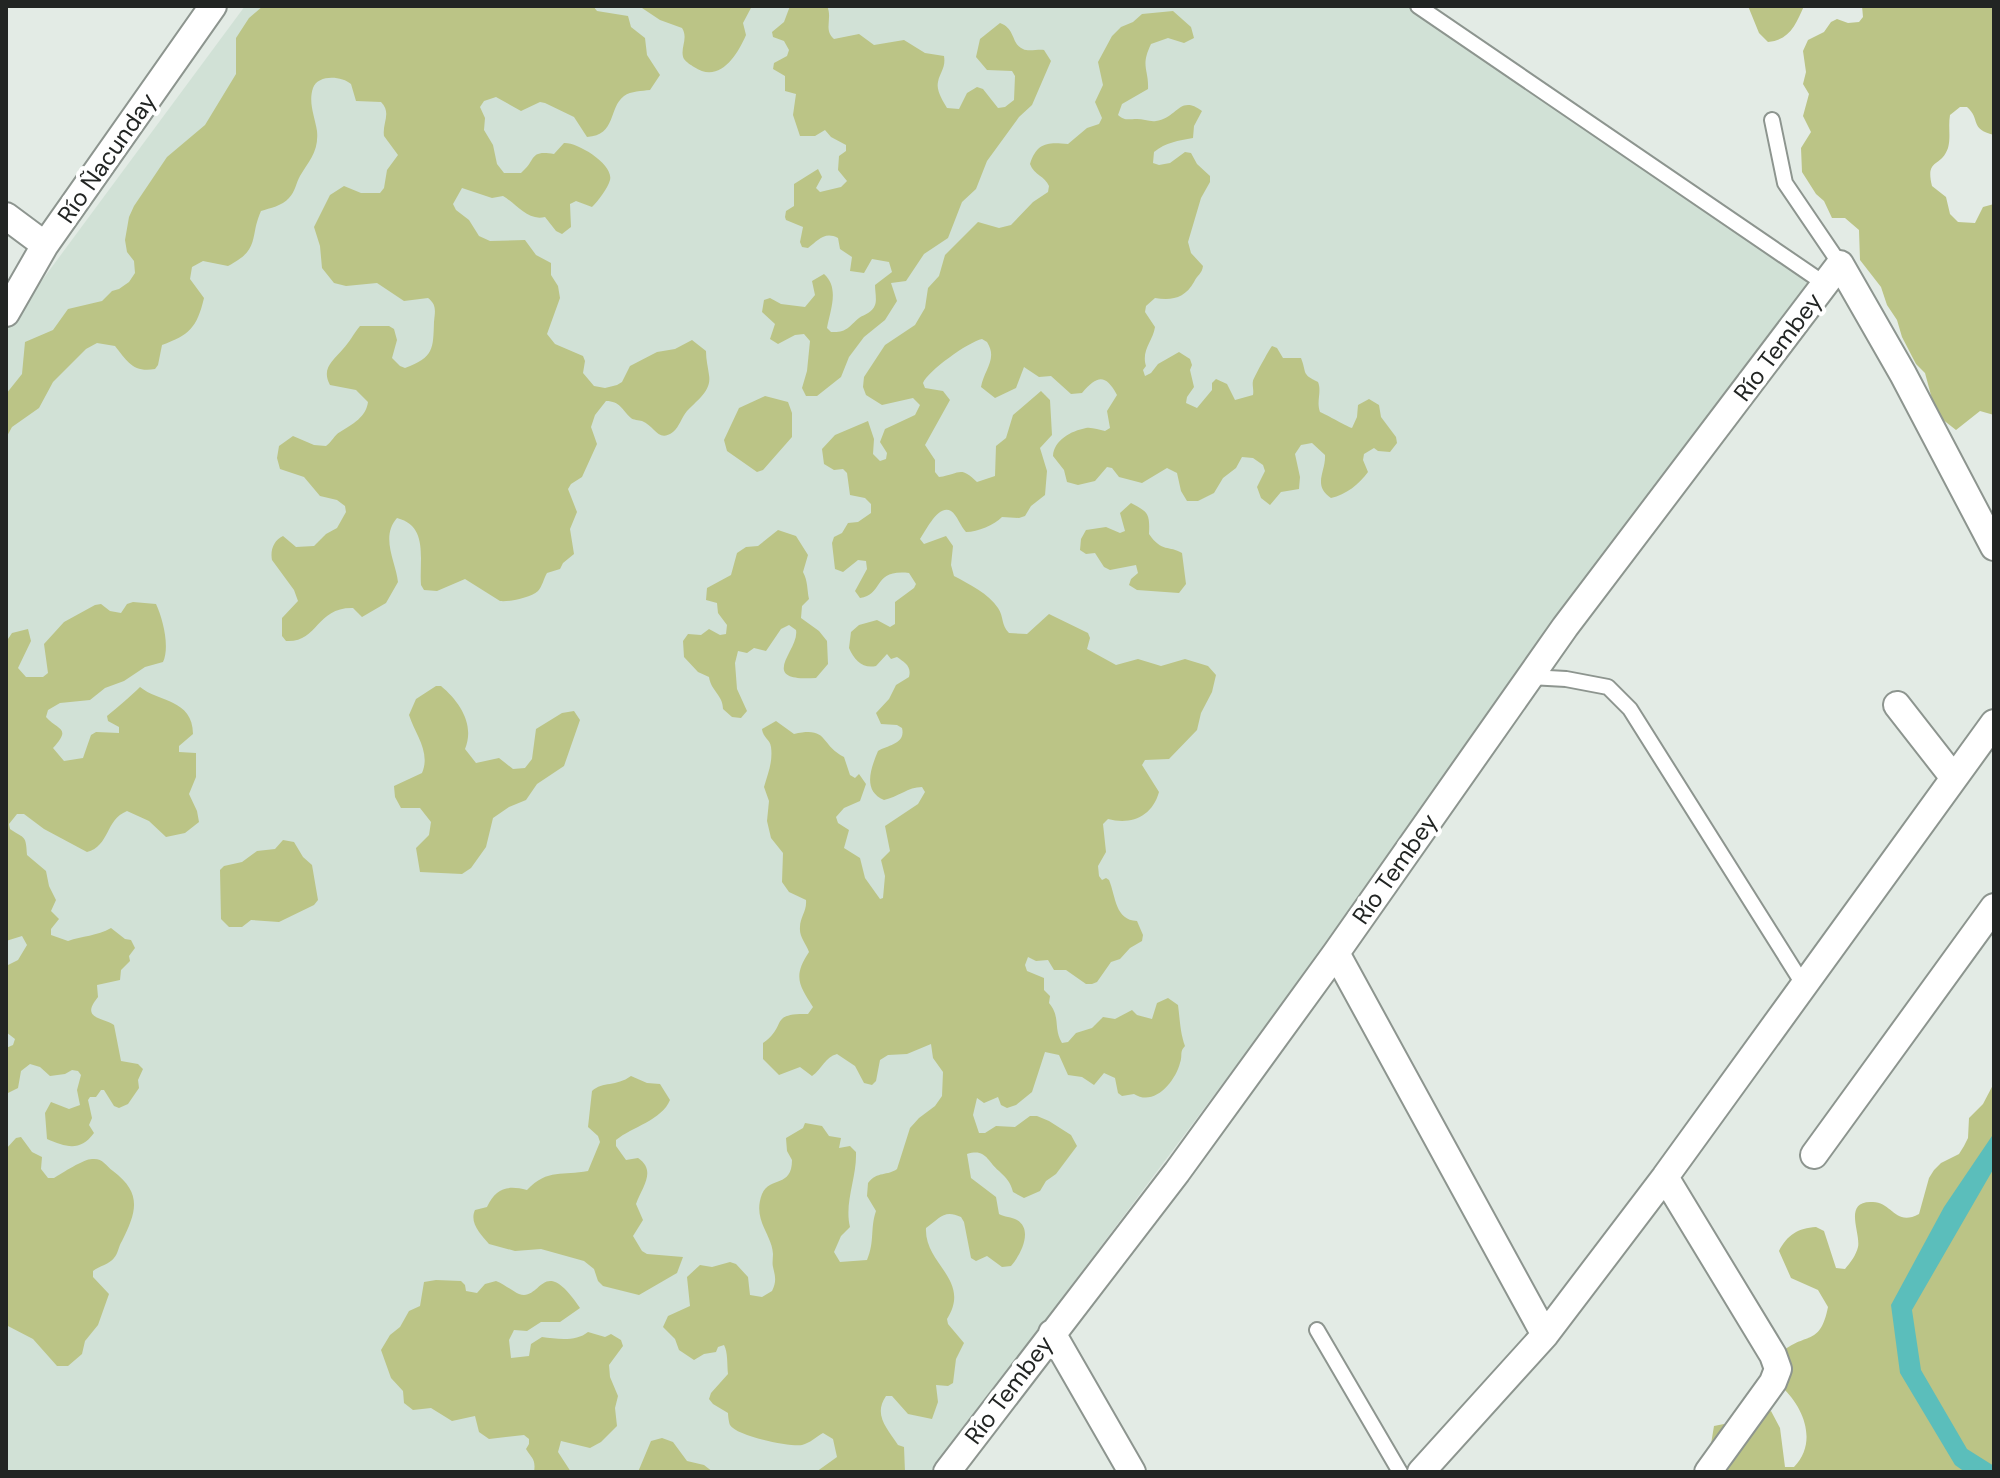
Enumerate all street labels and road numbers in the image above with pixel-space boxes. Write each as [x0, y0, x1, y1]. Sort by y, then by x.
street label: Río Ñacunday [50, 86, 163, 229]
street label: Río Tembey [1727, 286, 1829, 407]
street label: Río Tembey [1345, 807, 1444, 930]
street label: Río Tembey [958, 1329, 1060, 1450]

